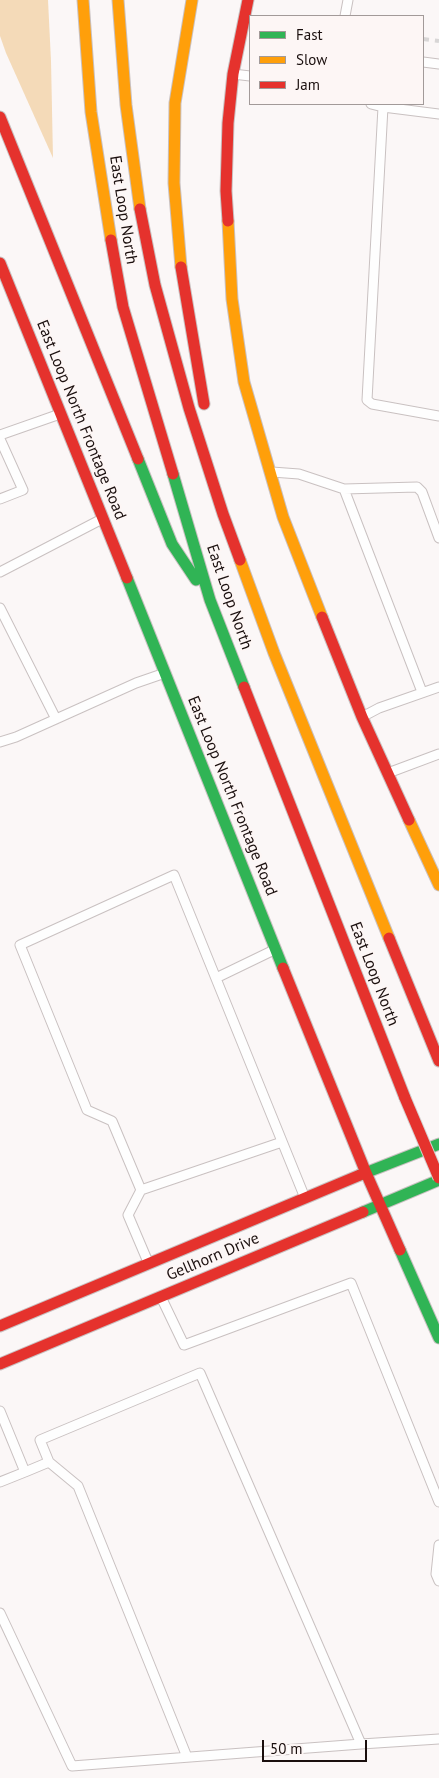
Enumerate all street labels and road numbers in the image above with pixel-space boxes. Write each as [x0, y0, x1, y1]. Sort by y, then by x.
street label: East Loop North [105, 154, 141, 266]
street label: East Loop North Frontage Road [32, 318, 130, 522]
street label: East Loop North [202, 542, 256, 652]
street label: East Loop North Frontage Road [183, 694, 281, 898]
street label: East Loop North [345, 919, 403, 1029]
street label: Gellhorn Drive [164, 1229, 262, 1285]

